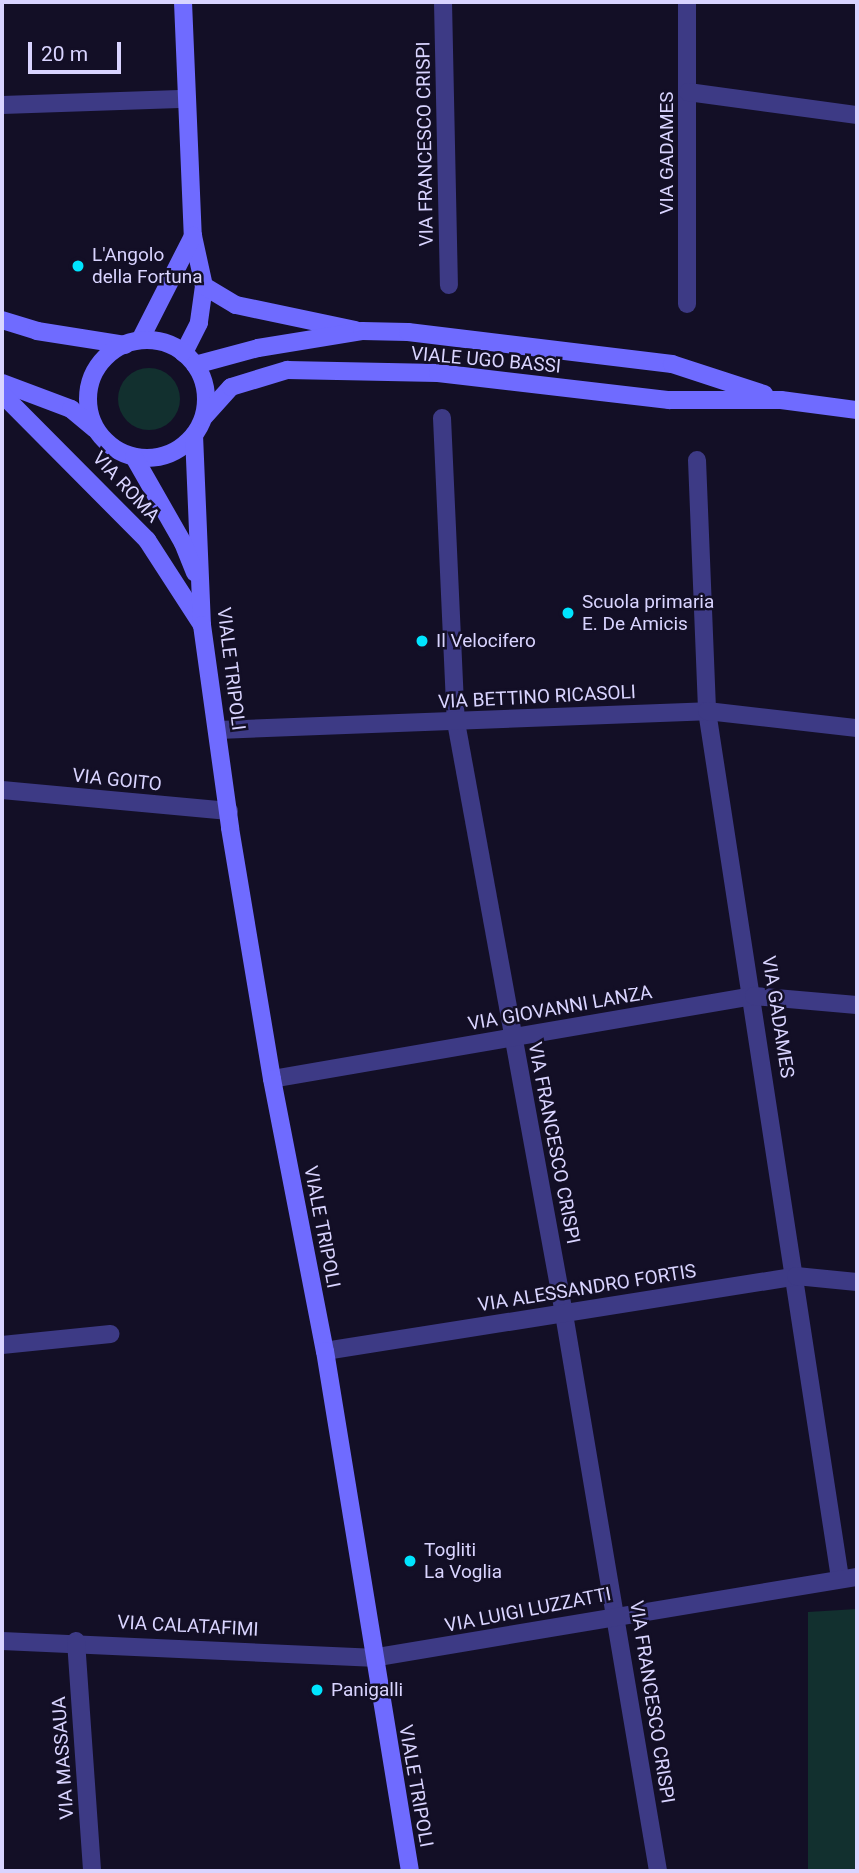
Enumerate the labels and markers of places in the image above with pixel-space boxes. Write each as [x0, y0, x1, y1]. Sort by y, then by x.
place label: L'Angolo della Fortuna [92, 244, 203, 288]
marker: L'Angolo della Fortuna [70, 258, 86, 274]
place label: Scuola primaria E. De Amicis [582, 591, 714, 635]
marker: Scuola primaria E. De Amicis [560, 605, 576, 621]
place label: Il Velocifero [436, 630, 536, 652]
marker: Il Velocifero [414, 633, 430, 649]
place label: Togliti La Voglia [424, 1539, 502, 1583]
marker: Togliti La Voglia [402, 1553, 418, 1569]
place label: Panigalli [331, 1679, 403, 1701]
marker: Panigalli [309, 1682, 325, 1698]

